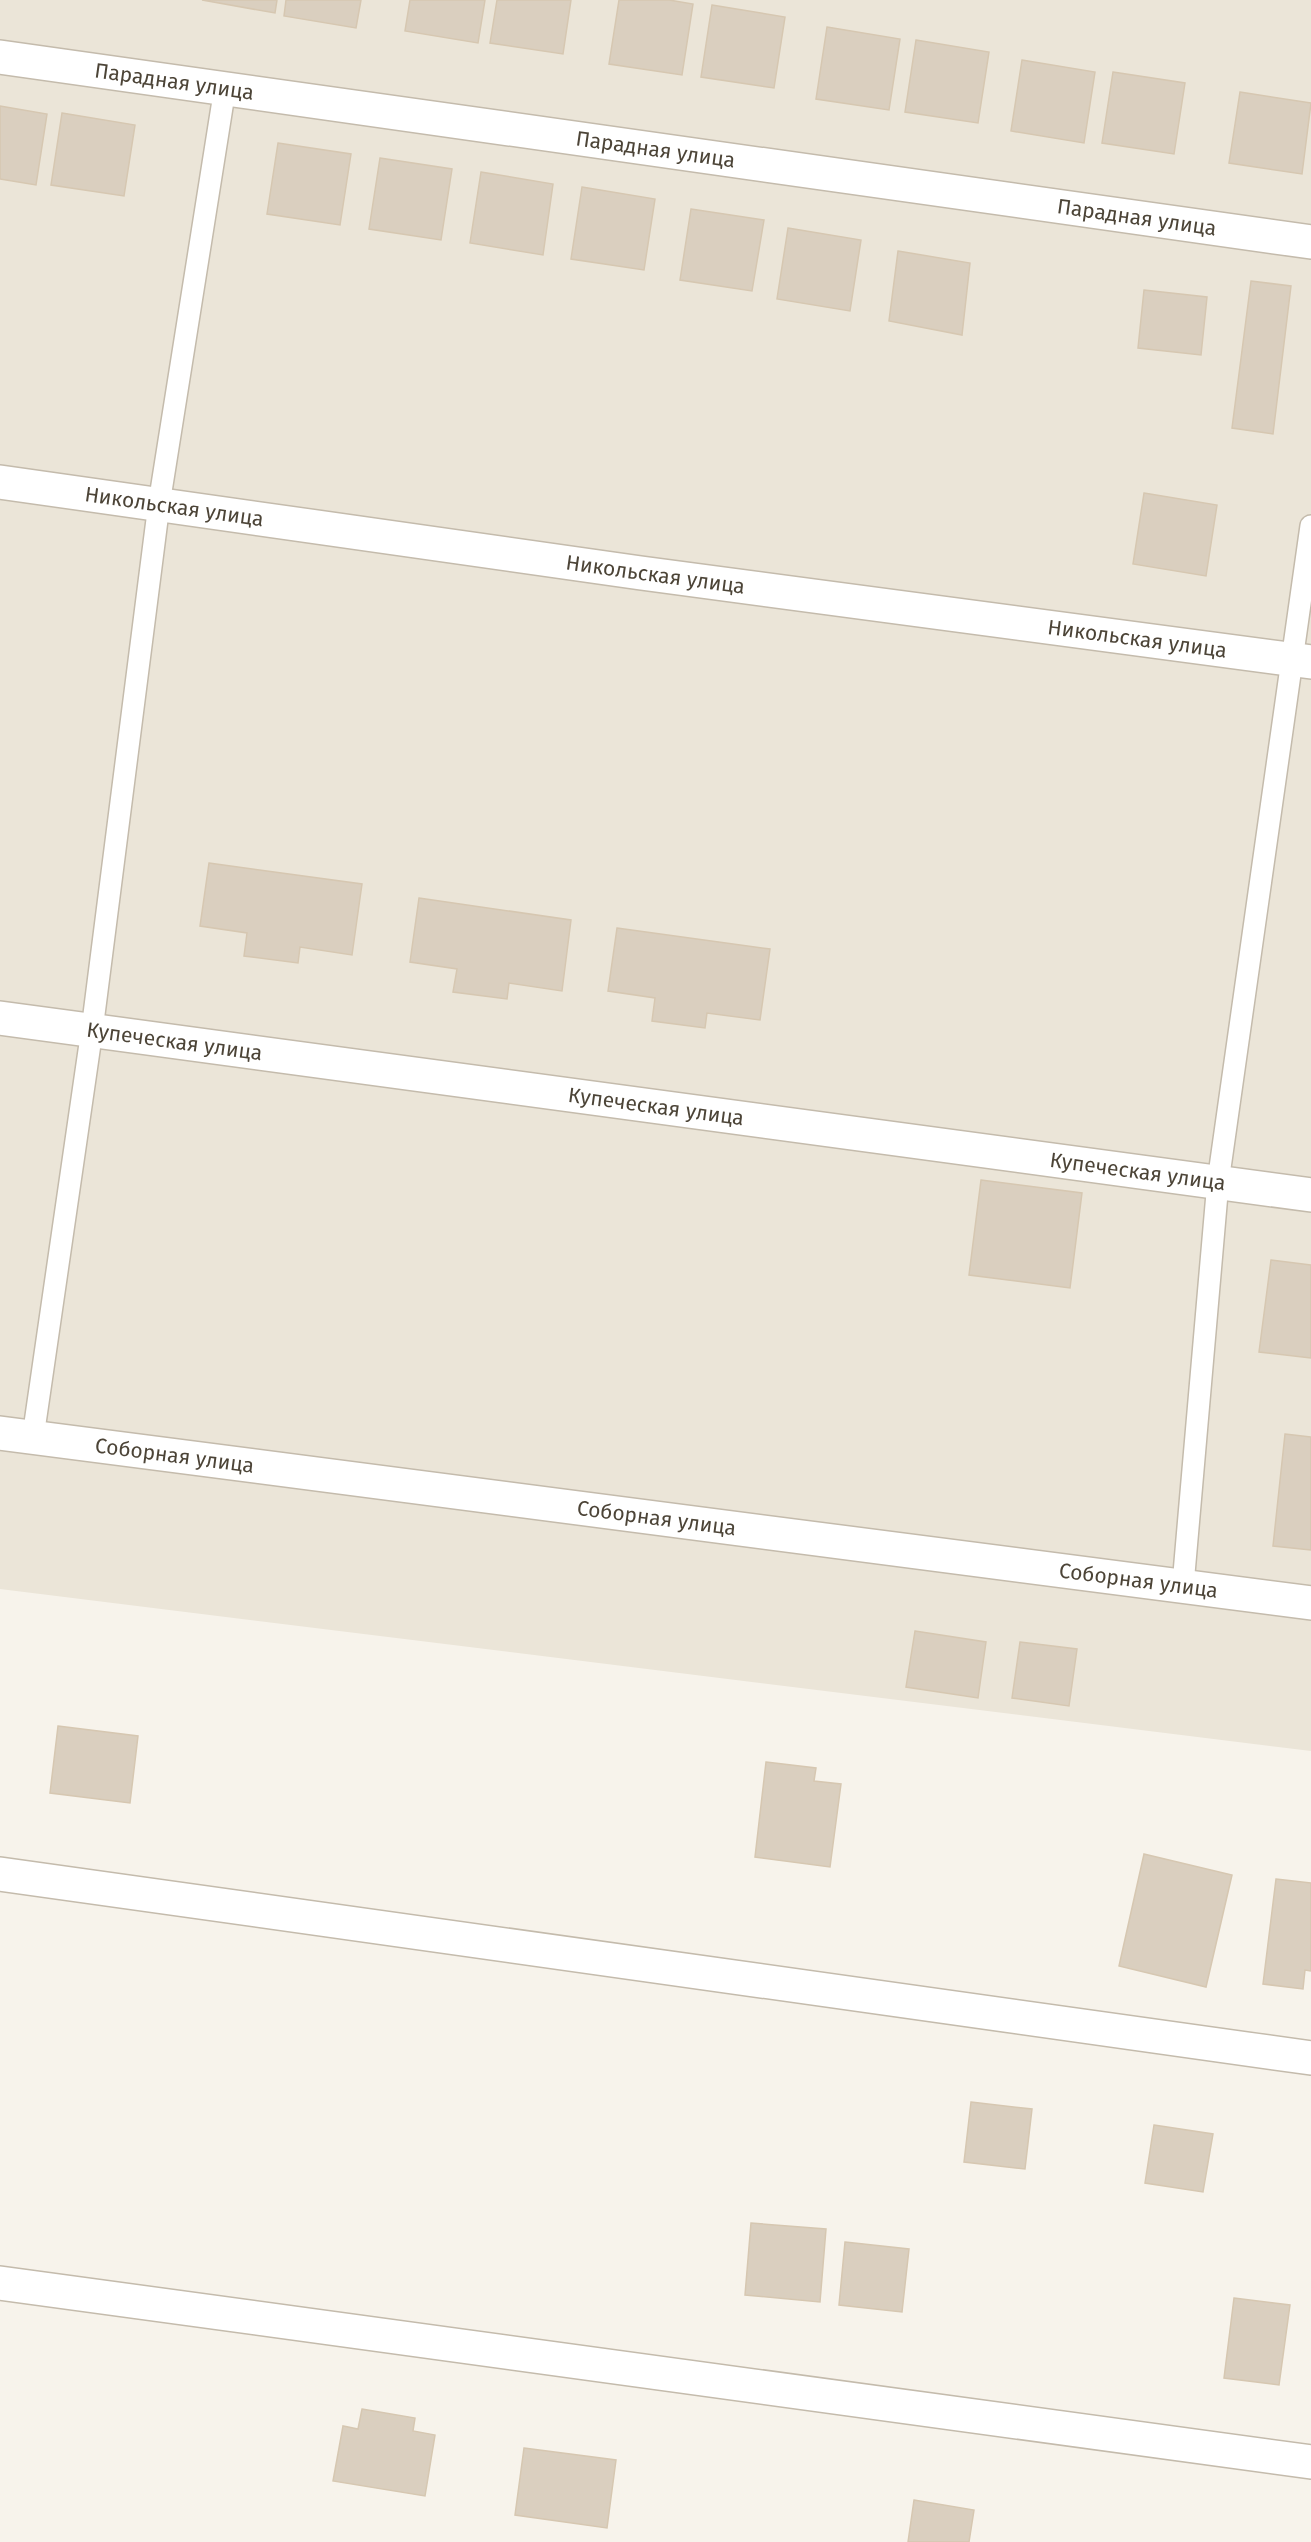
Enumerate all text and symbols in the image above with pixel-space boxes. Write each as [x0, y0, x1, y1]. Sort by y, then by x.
street label: Парадная улица [93, 57, 256, 106]
street label: Парадная улица [574, 125, 737, 174]
street label: Парадная улица [1055, 193, 1218, 242]
street label: Никольская улица [83, 481, 265, 532]
street label: Никольская улица [564, 549, 747, 600]
street label: Никольская улица [1046, 614, 1228, 664]
street label: Купеческая улица [85, 1017, 264, 1066]
street label: Купеческая улица [566, 1082, 746, 1131]
street label: Купеческая улица [1048, 1147, 1227, 1196]
street label: Соборная улица [93, 1432, 256, 1479]
street label: Соборная улица [575, 1495, 738, 1541]
street label: Соборная улица [1057, 1557, 1220, 1604]

